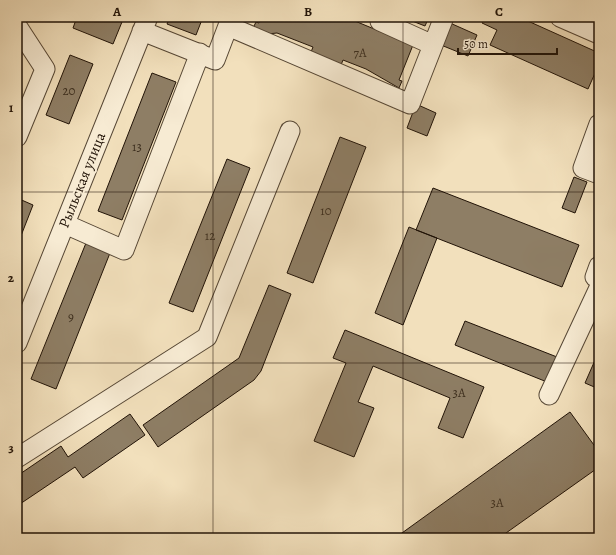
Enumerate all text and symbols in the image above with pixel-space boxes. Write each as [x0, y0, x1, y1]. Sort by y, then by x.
text: A [112, 3, 122, 20]
text: B [304, 3, 312, 20]
text: C [495, 3, 503, 20]
scale bar [458, 30, 557, 56]
text: 50 m [464, 36, 488, 52]
house number: 7А [353, 44, 367, 61]
house number: 20 [62, 82, 76, 99]
text: 1 [9, 99, 14, 116]
street label: Рыльская улица [54, 129, 110, 231]
house number: 13 [132, 138, 142, 155]
house number: 10 [320, 202, 332, 219]
house number: 12 [205, 227, 215, 244]
text: 2 [8, 269, 15, 286]
house number: 9 [68, 308, 74, 325]
house number: 3А [452, 384, 466, 401]
text: 3 [8, 439, 14, 456]
house number: 3А [490, 494, 504, 511]

